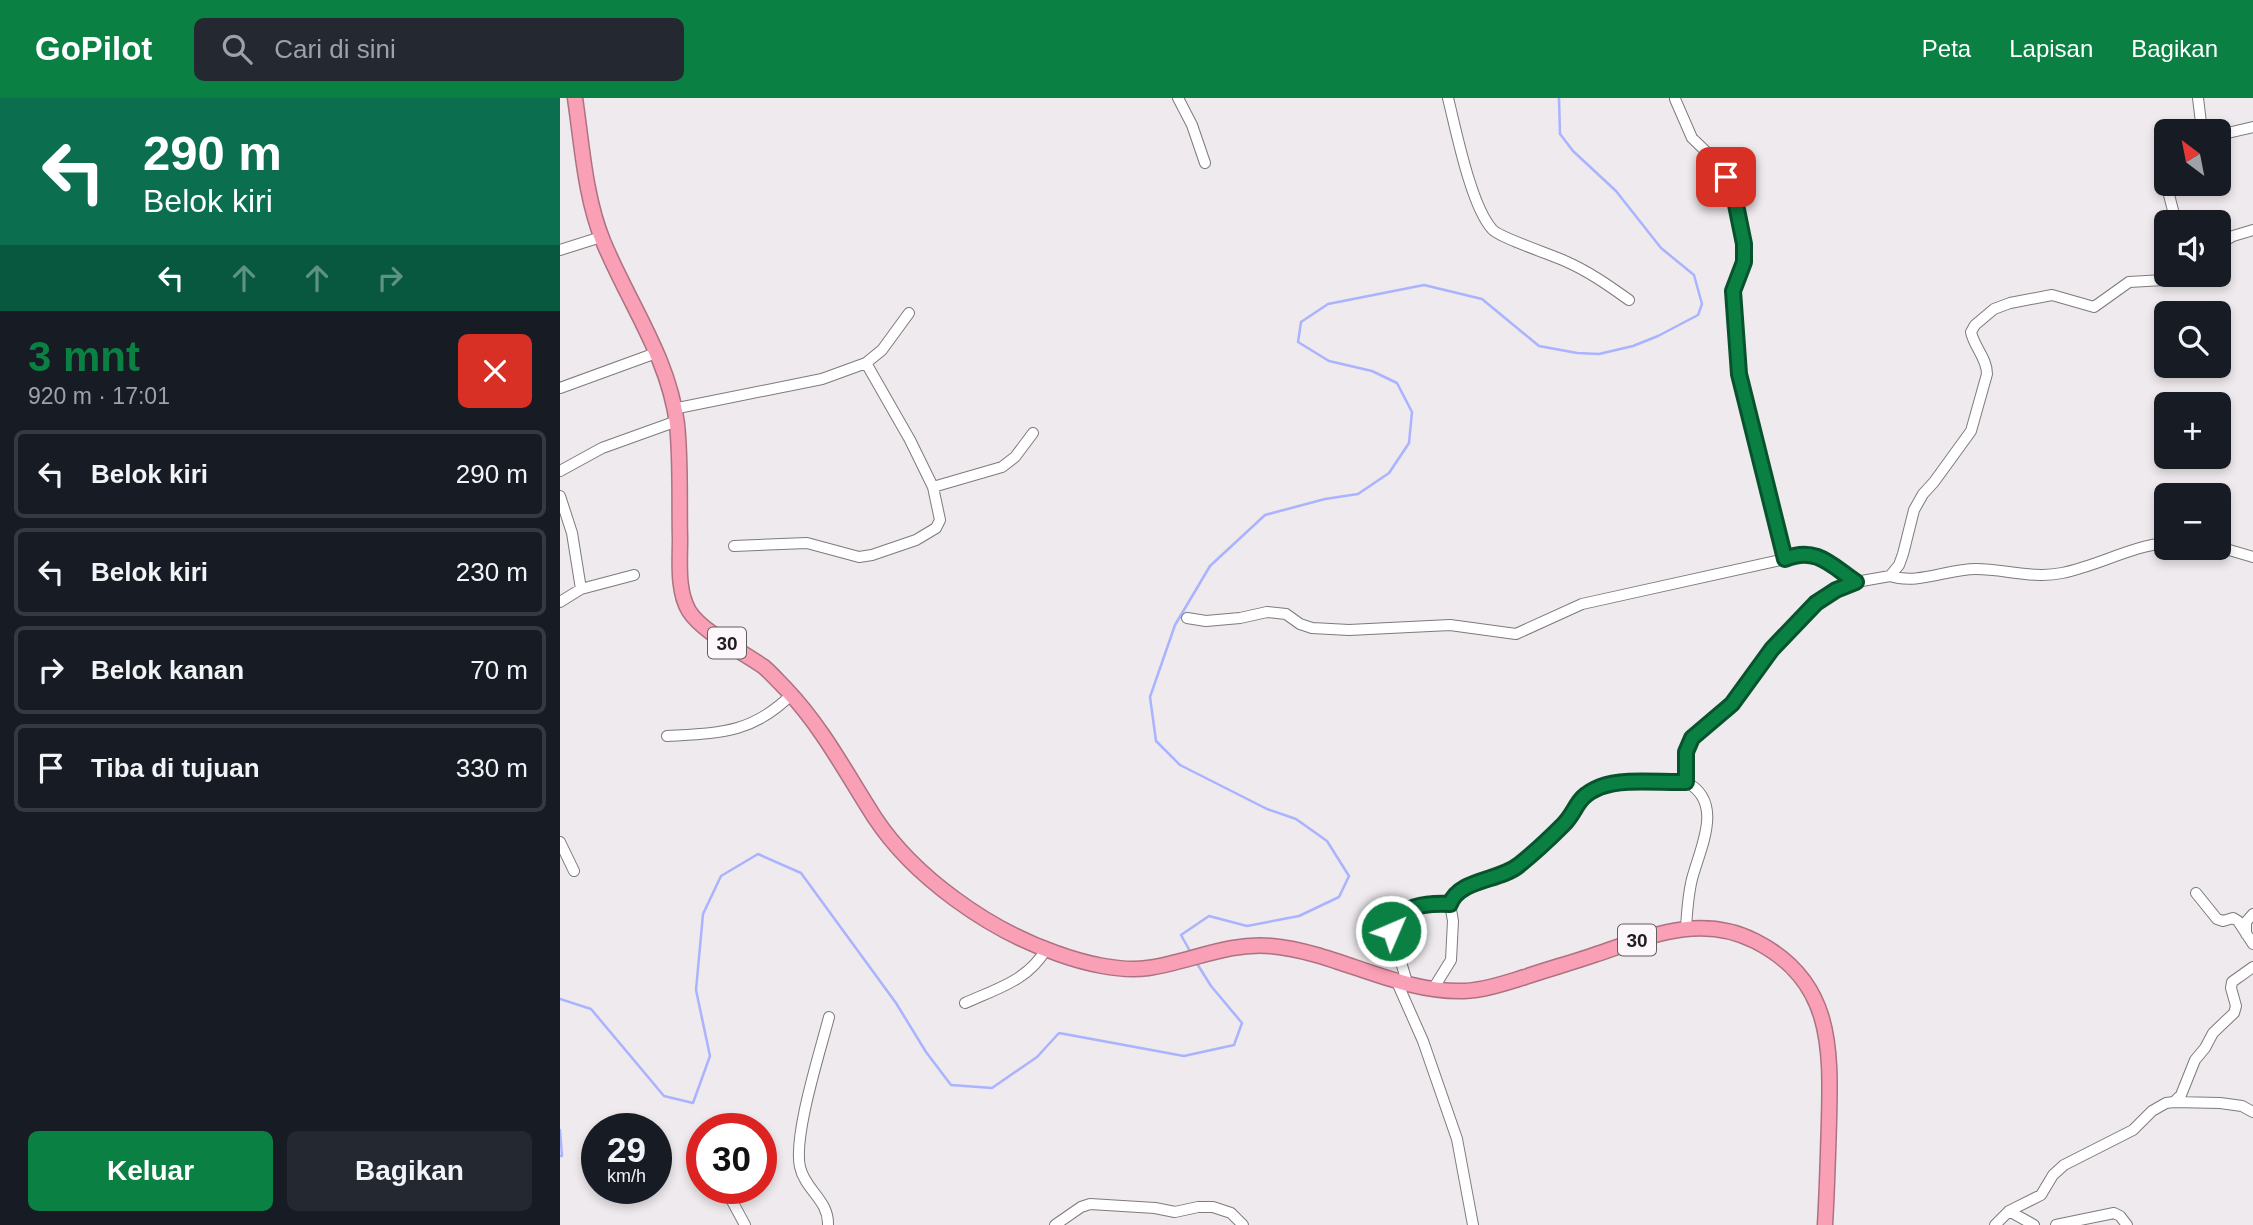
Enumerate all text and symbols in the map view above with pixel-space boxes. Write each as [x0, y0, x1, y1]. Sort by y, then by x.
search box [194, 18, 684, 81]
text: GoPilot [35, 30, 152, 67]
icon: search [218, 30, 256, 68]
text: Cari di sini [274, 34, 396, 64]
text: Peta [1922, 35, 1971, 62]
text: Lapisan [2009, 35, 2093, 62]
text: Bagikan [2131, 35, 2218, 62]
north arrow [2154, 119, 2231, 196]
map controls [2154, 119, 2231, 560]
icon: left [28, 126, 119, 217]
text: 290 m [143, 126, 282, 180]
pin [1696, 147, 1756, 207]
icon: arrive [1707, 158, 1745, 196]
text: Belok kiri [143, 183, 273, 219]
button: sound [2154, 210, 2231, 287]
icon: left [152, 259, 190, 297]
icon: ahead [225, 259, 263, 297]
icon: ahead [298, 259, 336, 297]
icon: right [371, 259, 409, 297]
button: search [2154, 301, 2231, 378]
text: 3 mnt [28, 333, 140, 380]
button: close [458, 334, 532, 408]
text: 920 m · 17:01 [28, 383, 170, 409]
button: + [2154, 392, 2231, 469]
icon: left [32, 455, 70, 493]
text: Belok kiri [91, 459, 208, 489]
text: 290 m [456, 459, 528, 489]
button: − [2154, 483, 2231, 560]
icon: left [32, 553, 70, 591]
text: Belok kiri [91, 557, 208, 587]
text: 230 m [456, 557, 528, 587]
road number: 30 [708, 628, 746, 658]
icon: right [32, 651, 70, 689]
text: Belok kanan [91, 655, 244, 685]
text: 70 m [470, 655, 528, 685]
icon: arrive [32, 749, 70, 787]
text: Tiba di tujuan [91, 753, 260, 783]
text: 330 m [456, 753, 528, 783]
position arrow [1354, 894, 1428, 968]
road number: 30 [1618, 925, 1656, 956]
speed limit sign: 30 [686, 1113, 777, 1204]
text: 29 [607, 1130, 646, 1169]
button: Keluar [28, 1131, 273, 1211]
button: Bagikan [287, 1131, 532, 1211]
text: km/h [607, 1166, 646, 1186]

